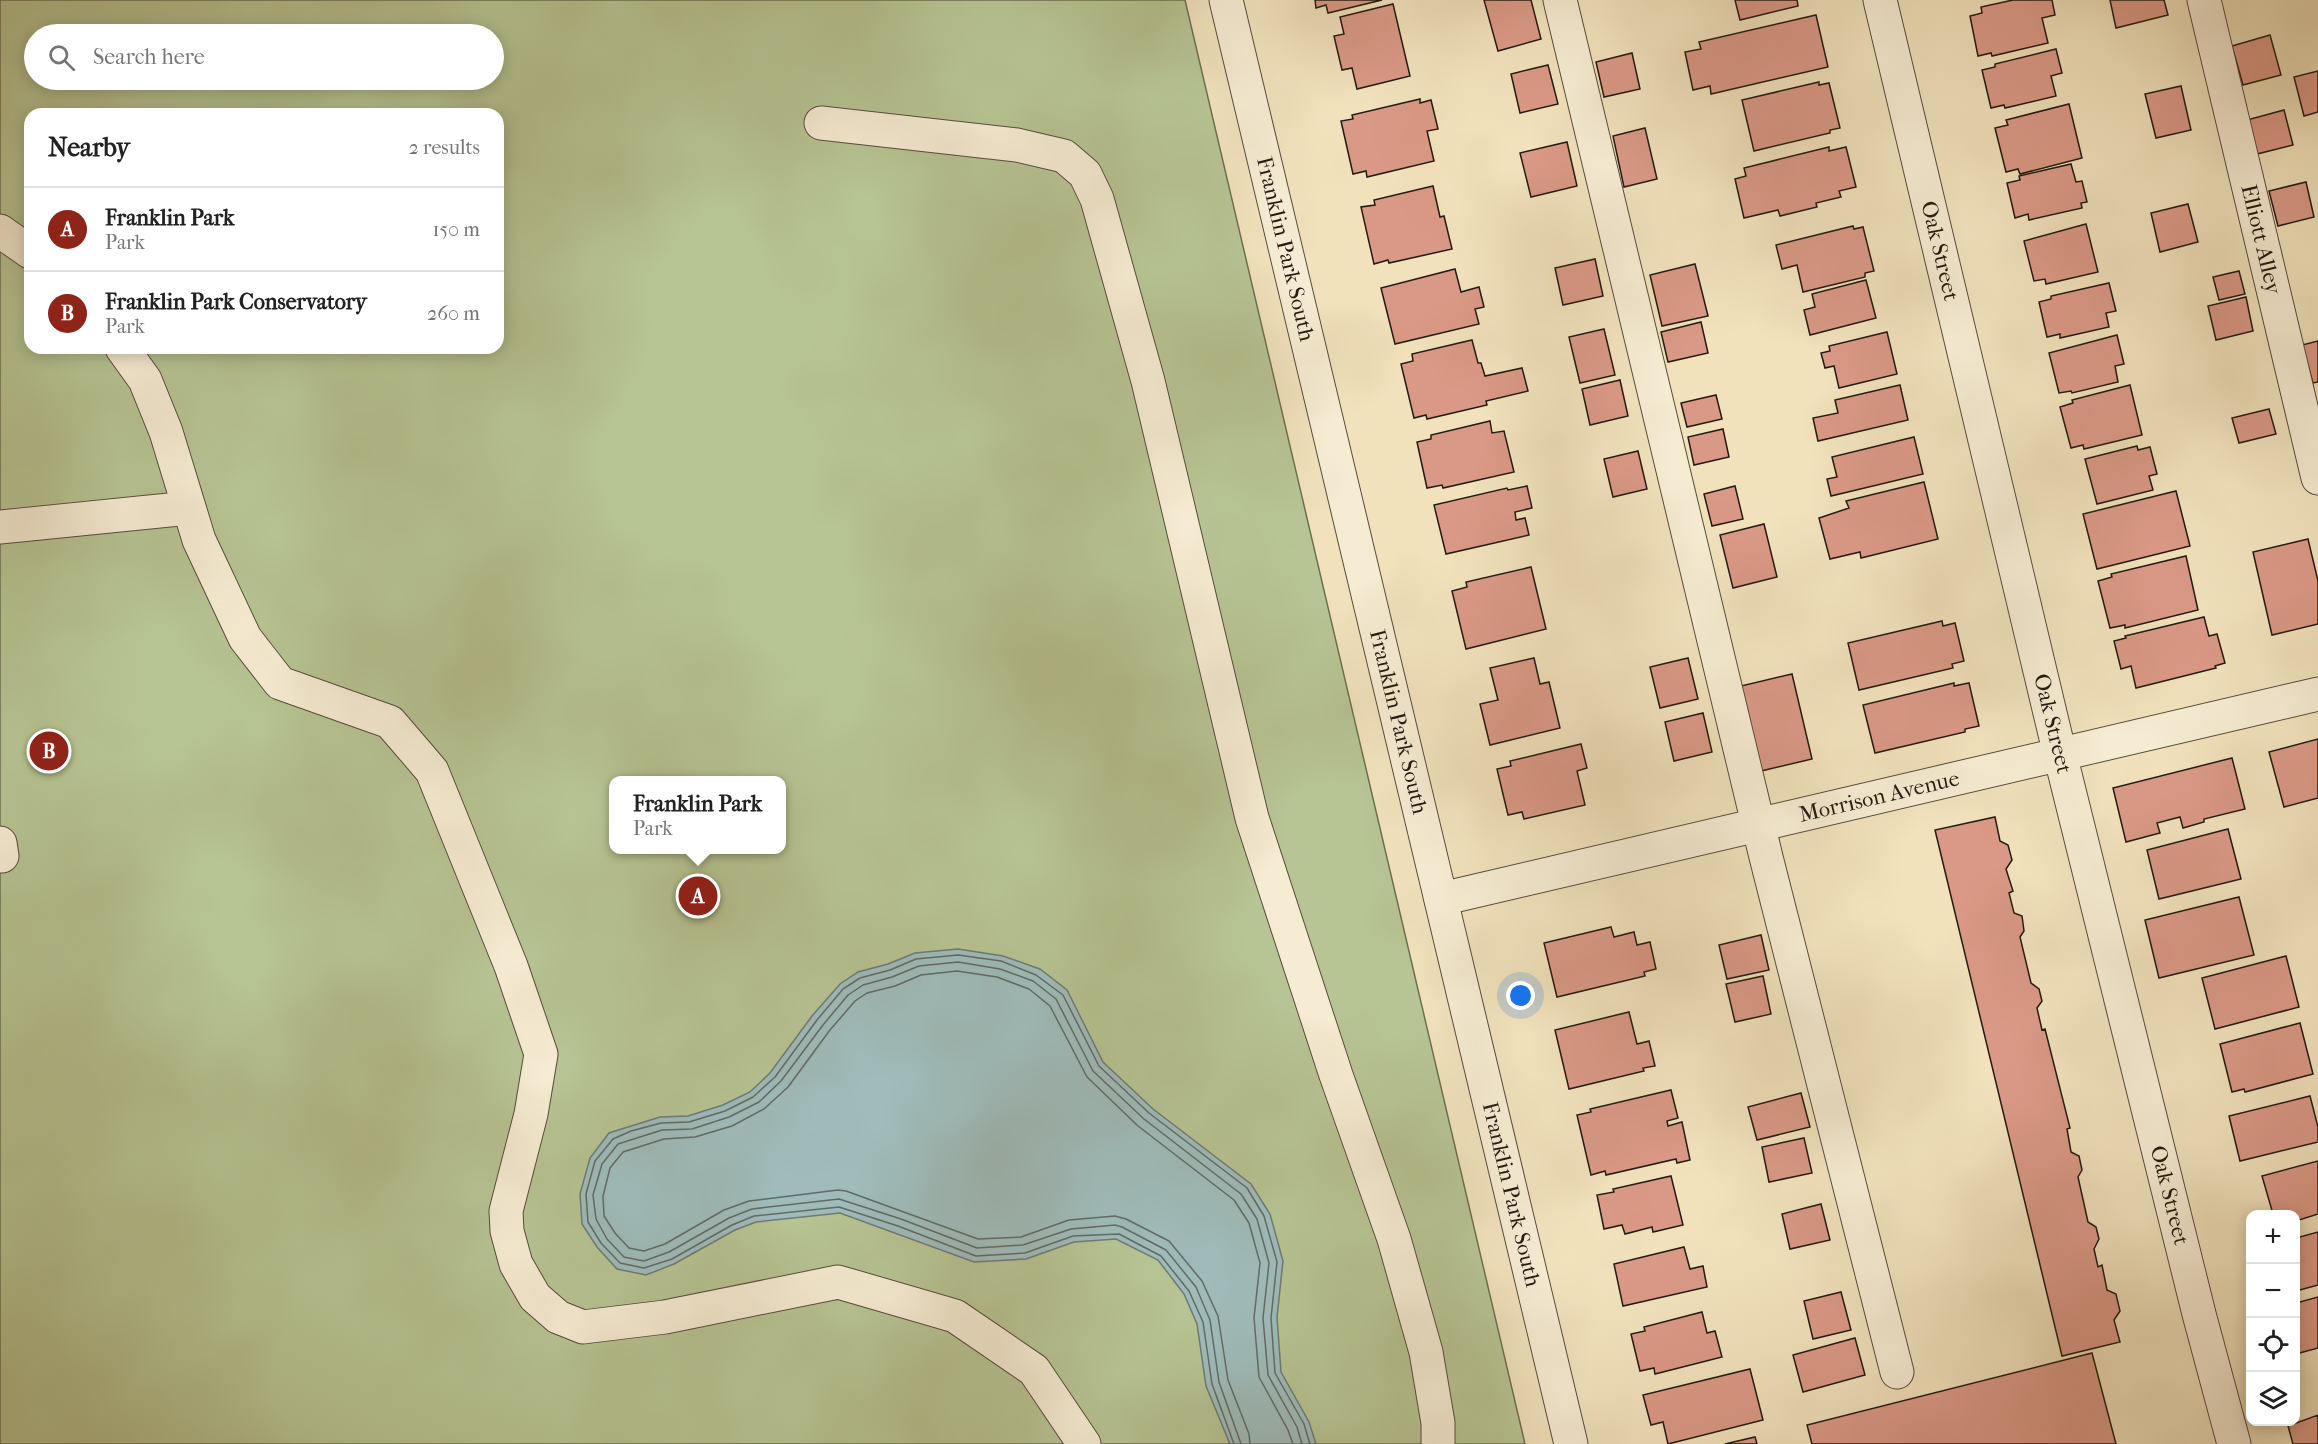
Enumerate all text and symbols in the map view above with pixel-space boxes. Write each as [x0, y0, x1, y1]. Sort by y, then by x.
search box [24, 24, 504, 90]
icon: search [45, 41, 78, 74]
text: Search here [93, 44, 205, 70]
text: Nearby [48, 132, 130, 163]
text: 2 results [409, 136, 480, 159]
street label: Franklin Park South [1251, 154, 1320, 345]
street label: Elliott Alley [2235, 182, 2287, 298]
street label: Oak Street [1915, 198, 1964, 304]
text: Franklin Park [105, 205, 234, 231]
text: A [61, 218, 74, 241]
text: 150 m [432, 218, 480, 241]
text: Park [105, 231, 145, 254]
text: Franklin Park Conservatory [105, 289, 367, 315]
text: B [61, 302, 74, 325]
text: 260 m [427, 302, 480, 325]
text: Park [105, 315, 145, 338]
street label: Franklin Park South [1364, 627, 1433, 817]
street label: Oak Street [2028, 671, 2077, 776]
pin: B [29, 728, 68, 774]
street label: Morrison Avenue [1796, 765, 1962, 828]
popup [609, 776, 786, 854]
text: Franklin Park [633, 791, 762, 817]
text: Park [633, 817, 673, 840]
pin: A [678, 874, 718, 918]
your location [1506, 981, 1535, 1010]
street label: Franklin Park South [1477, 1099, 1546, 1290]
street label: Oak Street [2145, 1143, 2194, 1248]
map controls [2246, 1210, 2300, 1426]
button: + [2246, 1210, 2300, 1264]
button: − [2246, 1264, 2300, 1318]
button: locate [2246, 1318, 2300, 1372]
button: layers [2246, 1372, 2300, 1426]

